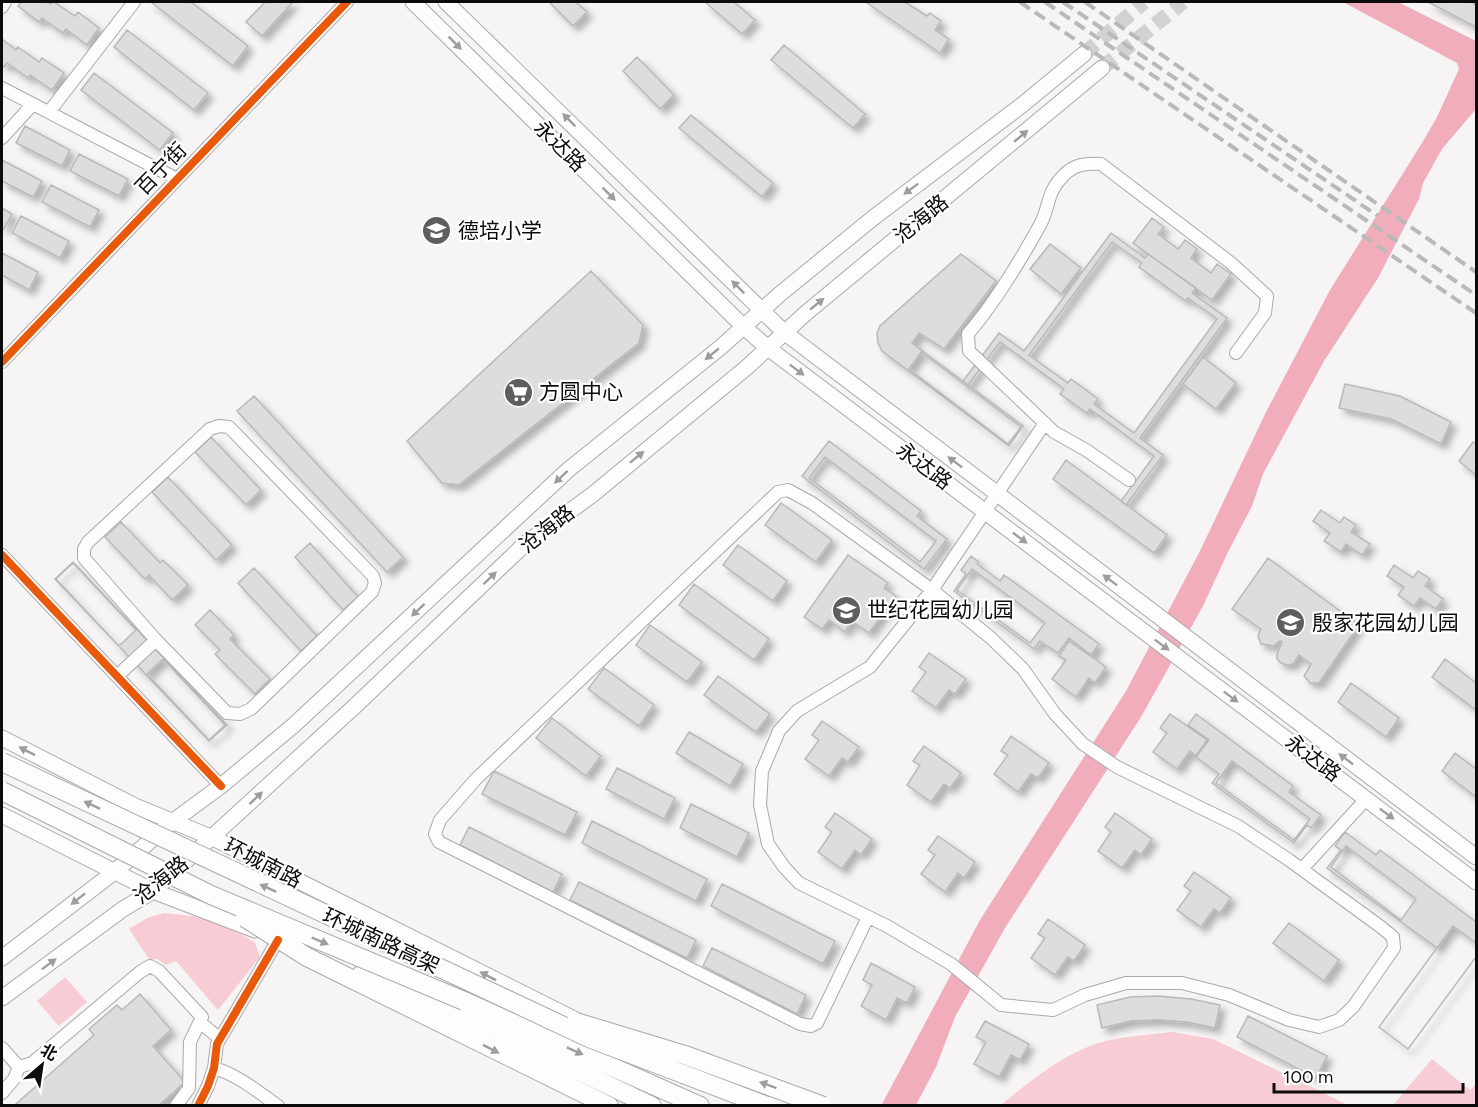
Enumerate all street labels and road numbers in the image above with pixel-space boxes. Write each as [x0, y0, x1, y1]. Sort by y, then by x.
street label: 永达路 [529, 115, 591, 177]
street label: 百宁街 [130, 137, 192, 200]
street label: 沧海路 [888, 189, 953, 248]
street label: 永达路 [892, 437, 957, 495]
street label: 沧海路 [514, 499, 579, 558]
street label: 永达路 [1281, 729, 1346, 787]
street label: 环城南路 [220, 832, 306, 893]
street label: 沧海路 [128, 850, 193, 909]
street label: 环城南路高架 [319, 903, 444, 979]

